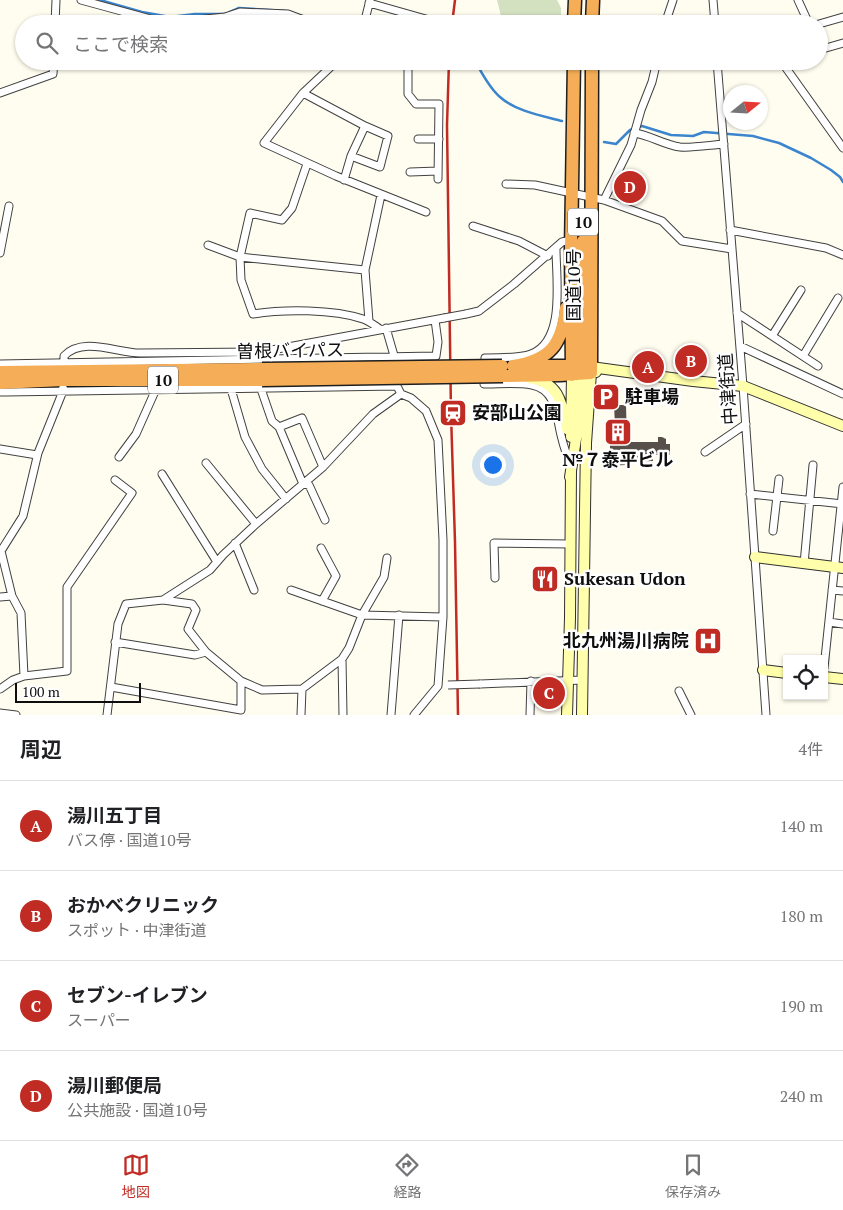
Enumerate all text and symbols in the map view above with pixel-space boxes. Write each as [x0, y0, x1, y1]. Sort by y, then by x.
search box [15, 15, 828, 70]
icon: search [33, 29, 61, 57]
text: ここで検索 [73, 31, 168, 56]
north arrow [723, 85, 768, 130]
pin: D [614, 168, 646, 206]
road number: 10 [568, 208, 598, 236]
street label: 国道10号 [561, 248, 585, 322]
street label: 曽根バイパス [236, 337, 344, 363]
pin: B [675, 342, 707, 380]
pin: A [632, 348, 664, 386]
street label: 中津街道 [713, 352, 741, 426]
road number: 10 [148, 366, 178, 394]
parking icon: 駐車場 [591, 382, 621, 412]
place label: 駐車場 [625, 384, 679, 408]
station icon: 安部山公園 [438, 398, 468, 428]
place label: 安部山公園 [472, 400, 562, 424]
building icon: №７泰平ビル [603, 417, 633, 447]
place label: №７泰平ビル [562, 447, 674, 471]
your location [480, 452, 506, 478]
restaurant icon: Sukesan Udon [530, 564, 560, 594]
place label: Sukesan Udon [564, 566, 686, 590]
hospital icon: 北九州湯川病院 [693, 626, 723, 656]
place label: 北九州湯川病院 [563, 628, 689, 652]
map controls [783, 655, 828, 700]
button: locate [783, 655, 828, 700]
pin: C [533, 674, 565, 712]
scale bar [15, 680, 141, 703]
text: 100 m [22, 682, 60, 701]
text: 周辺 [20, 735, 62, 763]
text: 4件 [798, 738, 823, 760]
text: 湯川五丁目 [67, 802, 162, 827]
text: A [30, 815, 42, 837]
text: 140 m [780, 815, 823, 837]
text: バス停 · 国道10号 [67, 829, 192, 851]
text: おかべクリニック [67, 892, 219, 917]
text: B [31, 905, 41, 927]
text: 180 m [780, 905, 823, 927]
text: スポット · 中津街道 [67, 919, 207, 941]
text: セブン-イレブン [67, 982, 208, 1007]
text: C [31, 995, 41, 1017]
text: 190 m [780, 995, 823, 1017]
text: スーパー [67, 1009, 131, 1031]
text: 湯川郵便局 [67, 1072, 162, 1097]
text: D [30, 1085, 42, 1107]
text: 240 m [780, 1085, 823, 1107]
text: 公共施設 · 国道10号 [67, 1099, 208, 1121]
tab: 地図 [122, 1151, 150, 1201]
tab: 経路 [393, 1151, 421, 1201]
tab: 保存済み [665, 1151, 721, 1201]

